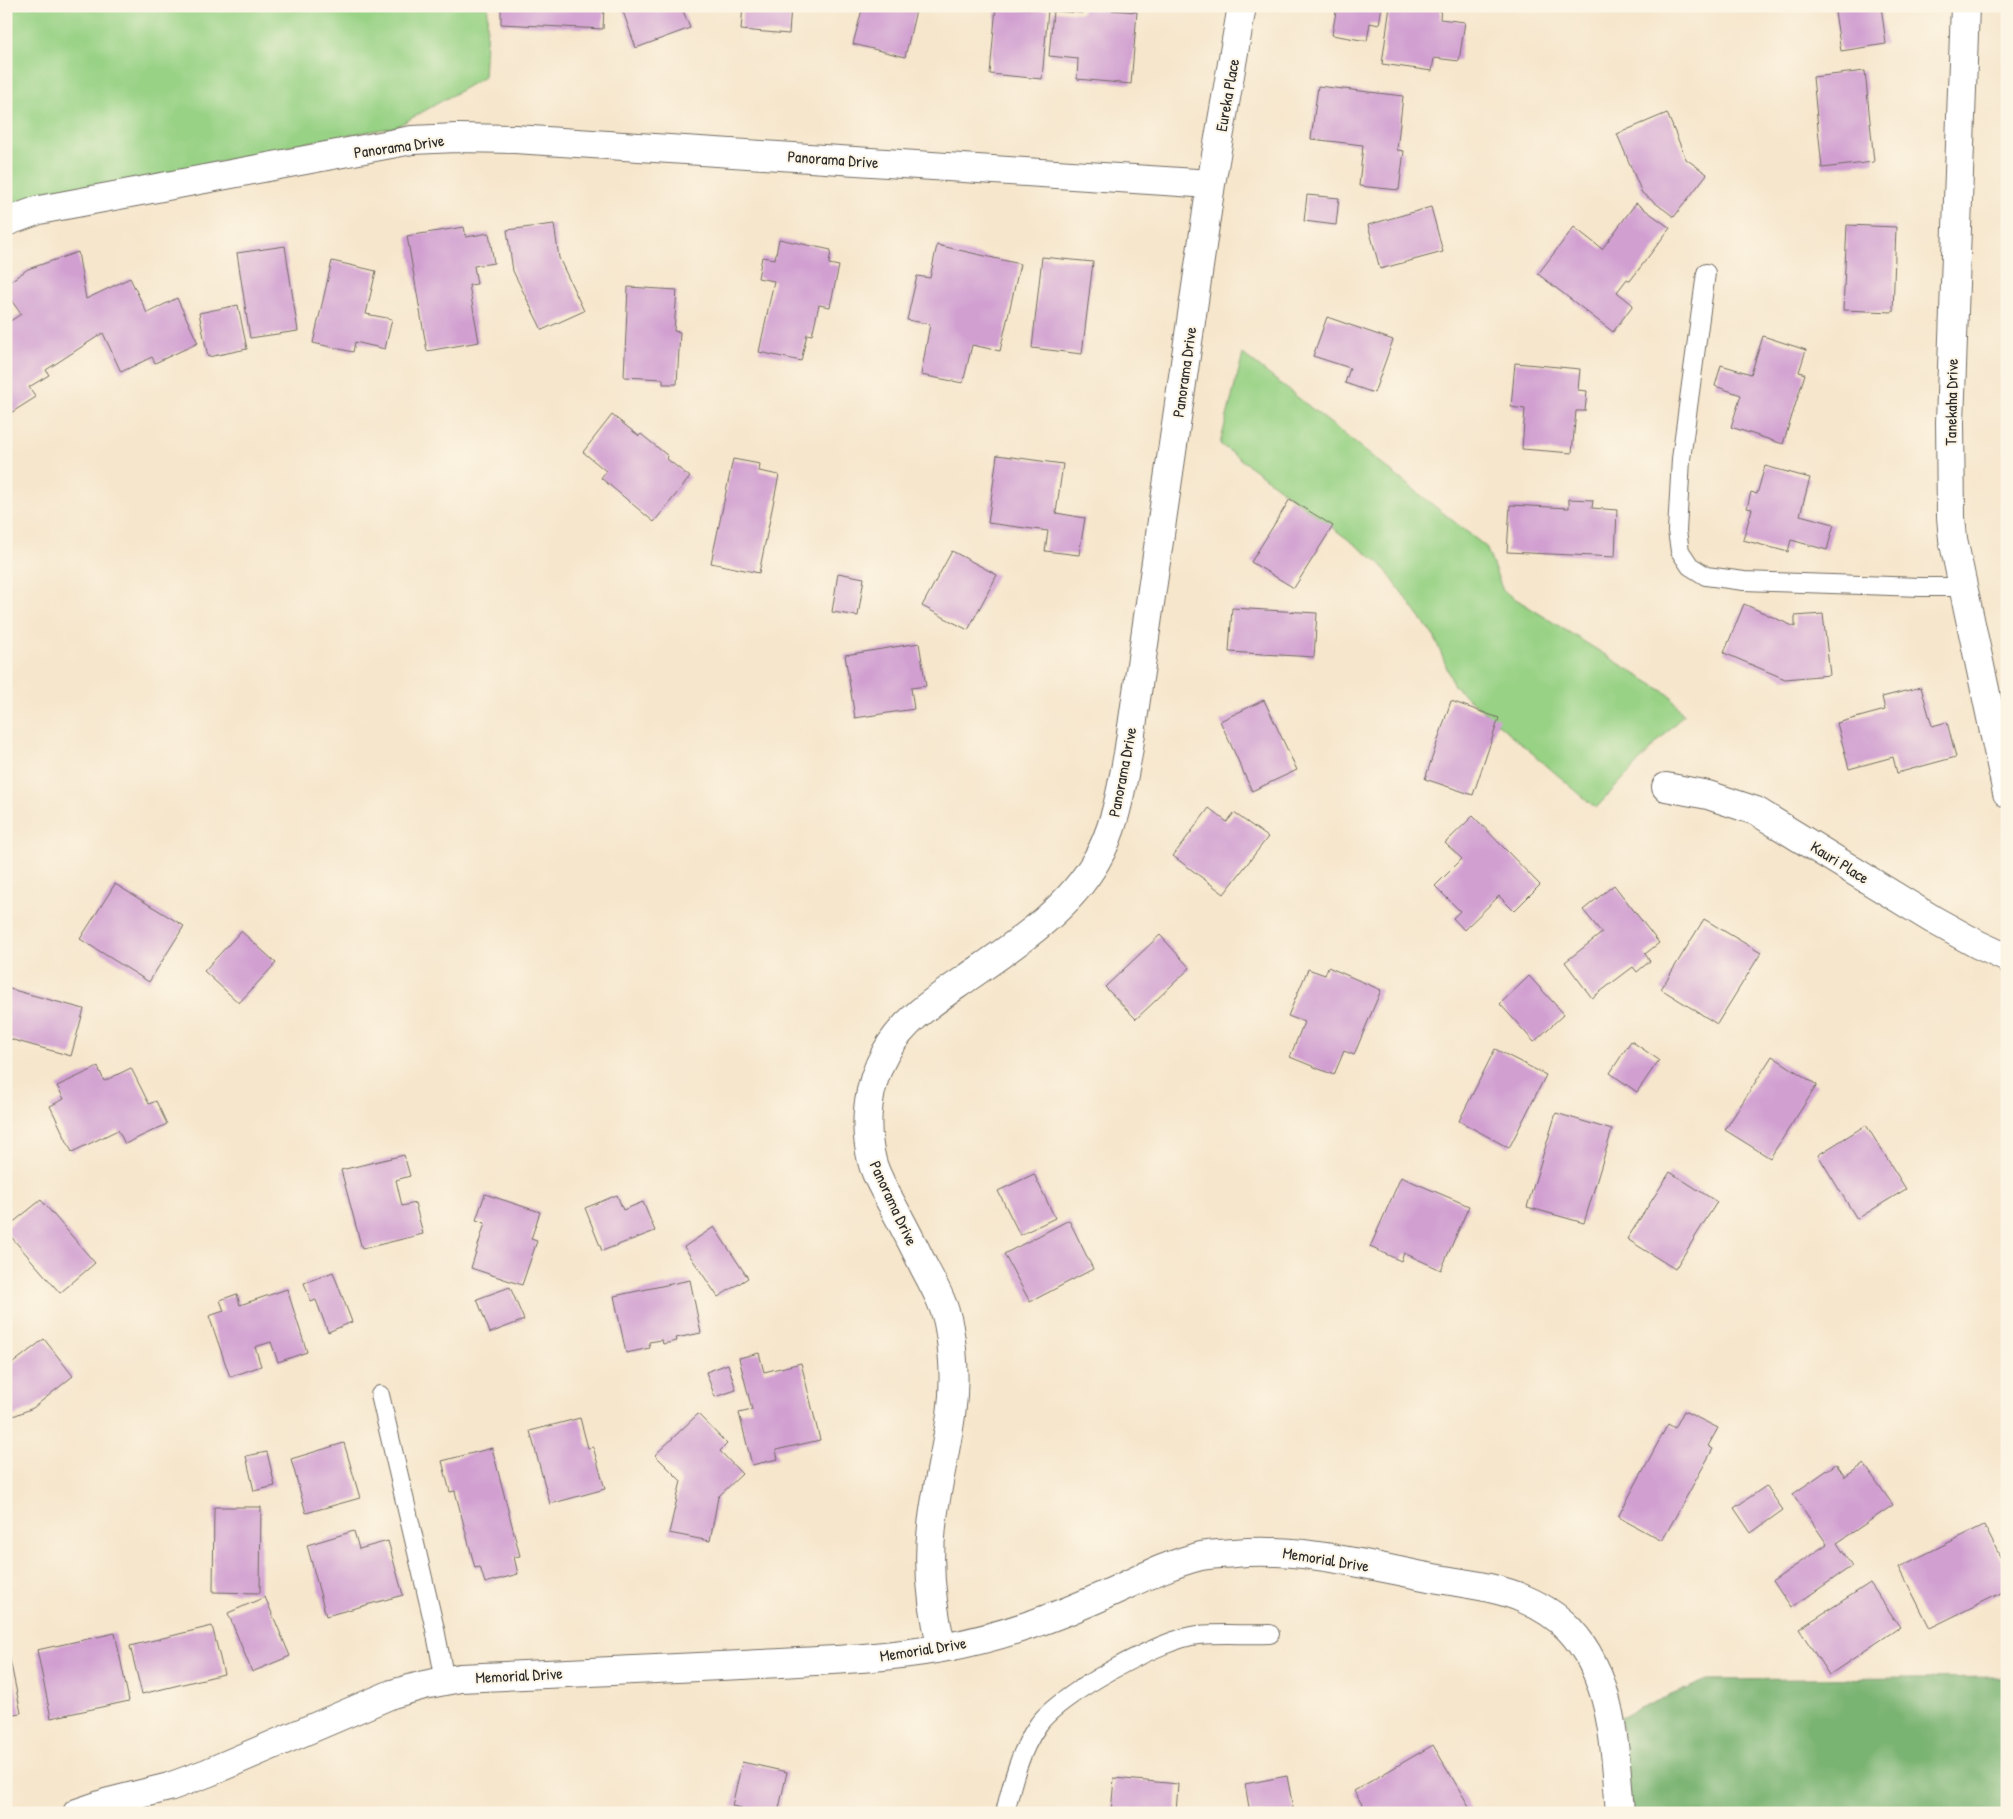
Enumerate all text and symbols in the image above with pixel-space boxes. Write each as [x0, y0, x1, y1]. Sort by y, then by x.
street label: Eureka Place [1210, 56, 1244, 133]
street label: Panorama Drive [352, 129, 446, 163]
street label: Panorama Drive [787, 145, 880, 173]
street label: Panorama Drive [1167, 325, 1201, 419]
street label: Tanekaha Drive [1939, 358, 1963, 446]
street label: Panorama Drive [1103, 725, 1142, 819]
street label: Kauri Place [1806, 835, 1874, 889]
street label: Panorama Drive [865, 1157, 923, 1249]
street label: Memorial Drive [1281, 1541, 1371, 1577]
street label: Memorial Drive [878, 1631, 968, 1667]
street label: Memorial Drive [475, 1662, 564, 1688]

